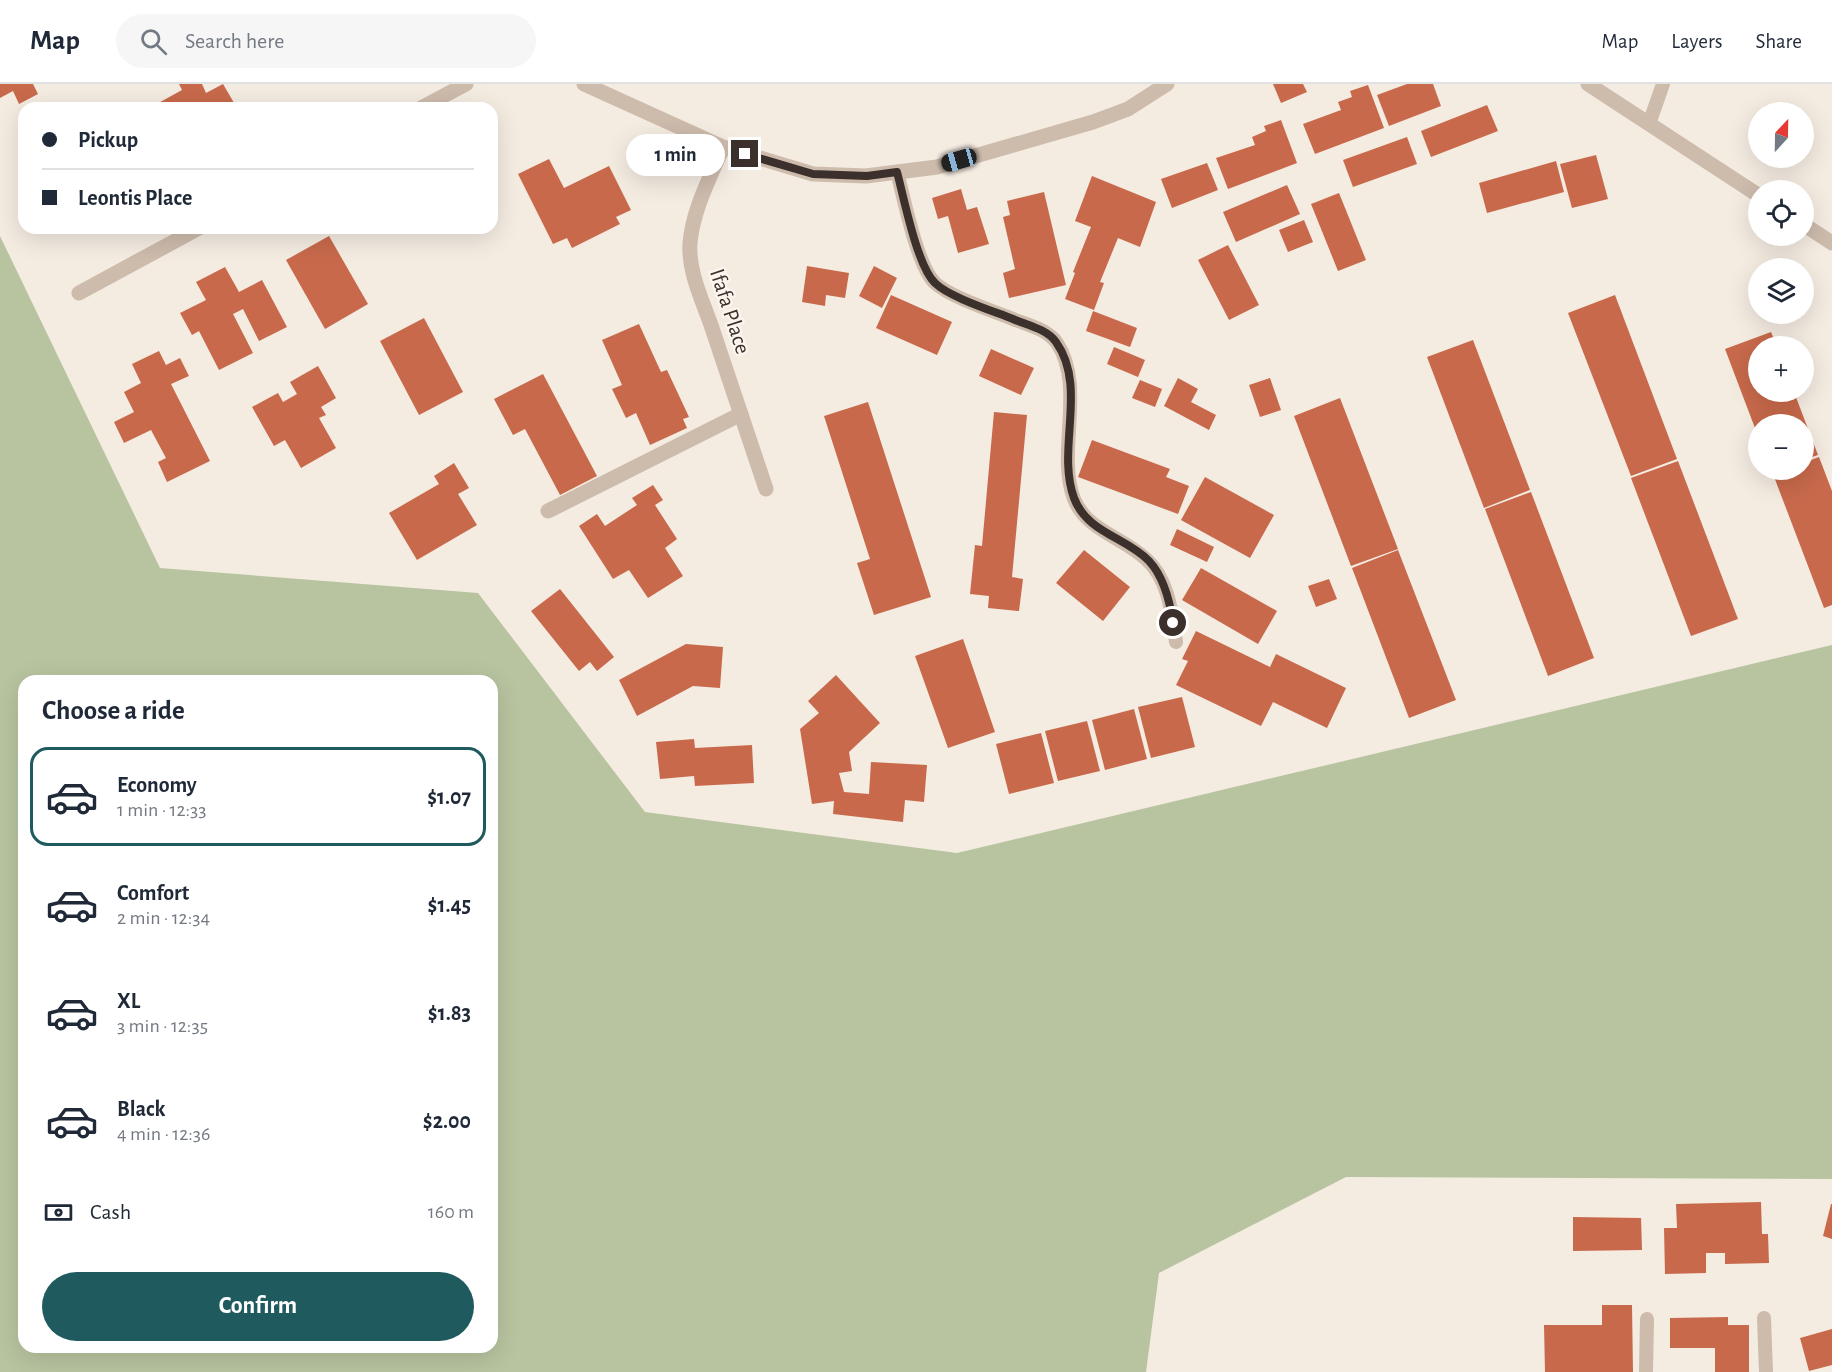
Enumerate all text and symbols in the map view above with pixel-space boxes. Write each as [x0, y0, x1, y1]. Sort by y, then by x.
search box [116, 14, 536, 68]
icon: search [137, 25, 170, 58]
text: Map [30, 27, 80, 55]
text: Search here [185, 30, 284, 52]
text: Map [1602, 31, 1638, 52]
text: Layers [1671, 31, 1722, 52]
text: Share [1755, 31, 1802, 52]
north arrow [1748, 102, 1814, 168]
map controls [1748, 102, 1814, 480]
text: Pickup [78, 129, 138, 151]
callout: 1 min [625, 133, 724, 175]
route end [731, 140, 758, 167]
text: 1 min [654, 145, 697, 165]
car [939, 146, 979, 174]
button: locate [1748, 180, 1814, 246]
text: Leontis Place [78, 187, 192, 209]
button: layers [1748, 258, 1814, 324]
street label: Ifafa Place [706, 266, 754, 357]
button: + [1748, 336, 1814, 402]
button: − [1748, 414, 1814, 480]
route start [1159, 609, 1186, 636]
text: Choose a ride [42, 697, 185, 724]
icon: car [45, 770, 99, 824]
text: Economy [117, 774, 197, 796]
text: $1.07 [427, 786, 471, 808]
text: 1 min · 12:33 [117, 800, 207, 820]
icon: car [45, 878, 99, 932]
text: Comfort [117, 882, 189, 904]
text: $1.45 [428, 894, 471, 916]
text: 2 min · 12:34 [117, 908, 210, 928]
icon: car [45, 986, 99, 1040]
text: XL [117, 990, 140, 1012]
text: $1.83 [428, 1002, 471, 1024]
text: 3 min · 12:35 [117, 1016, 208, 1036]
icon: car [45, 1094, 99, 1148]
text: Black [117, 1098, 165, 1120]
text: $2.00 [423, 1110, 471, 1132]
text: 4 min · 12:36 [117, 1124, 210, 1144]
icon: cash [42, 1196, 75, 1229]
text: Cash [90, 1201, 131, 1223]
text: 160 m [428, 1202, 474, 1222]
button: Confirm [42, 1272, 474, 1341]

